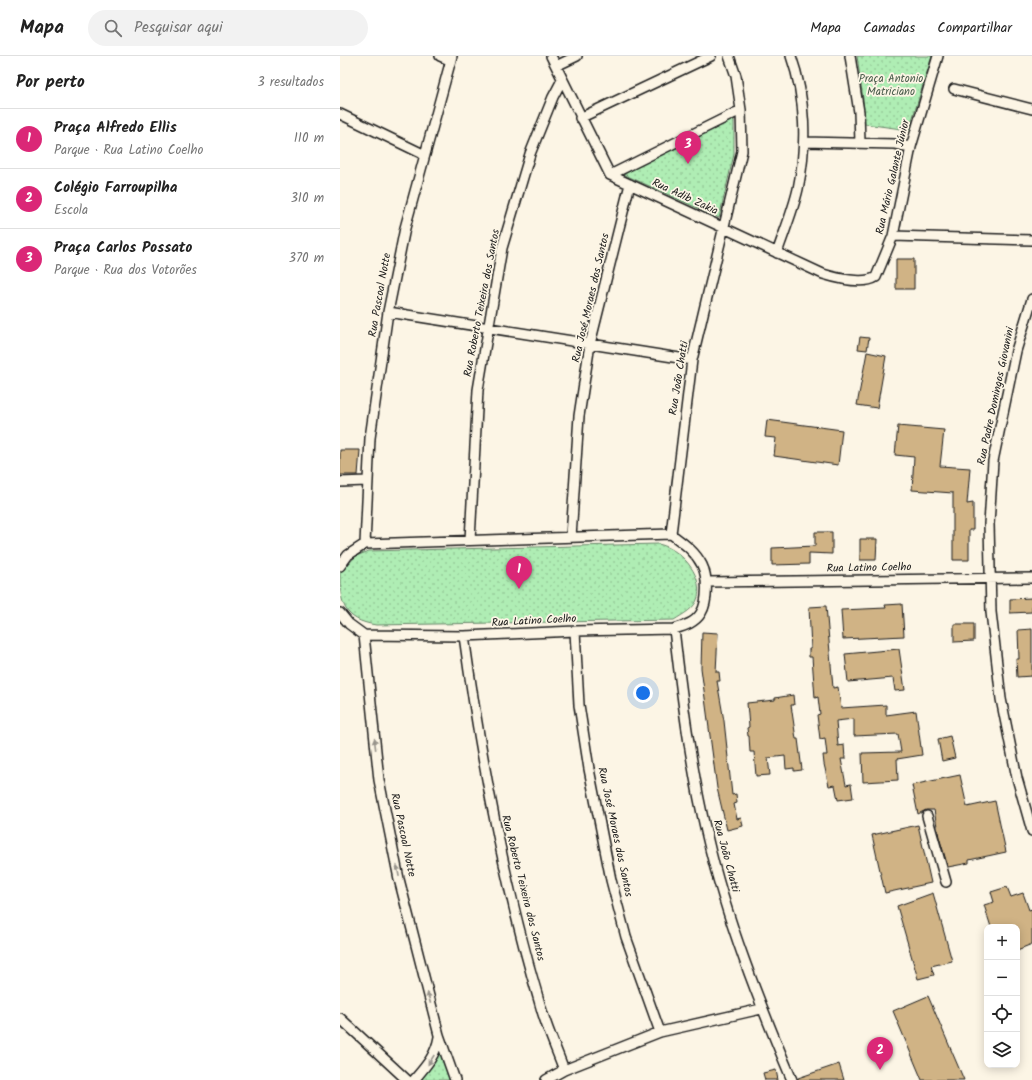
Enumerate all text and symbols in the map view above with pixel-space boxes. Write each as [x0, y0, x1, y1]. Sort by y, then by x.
search box [88, 10, 368, 46]
text: Mapa [20, 13, 64, 43]
text: Pesquisar aqui [134, 16, 222, 40]
icon: search [102, 17, 124, 39]
text: Mapa [810, 17, 841, 39]
text: Camadas [863, 17, 915, 39]
text: Compartilhar [937, 17, 1012, 39]
text: Por perto [16, 69, 85, 96]
park label: Praça Antonio Matriciano [859, 70, 923, 101]
text: 3 resultados [257, 72, 324, 93]
text: Praça Alfredo Ellis [54, 116, 177, 140]
street label: Rua Mário Galante Júnior [871, 116, 915, 236]
text: 1 [27, 128, 31, 149]
text: 110 m [294, 128, 324, 149]
pin: 3 [675, 131, 701, 164]
text: Parque · Rua Latino Coelho [54, 140, 203, 161]
street label: Rua Adib Zakia [649, 174, 721, 220]
text: Colégio Farroupilha [54, 176, 177, 200]
text: 2 [25, 188, 33, 209]
text: 310 m [290, 188, 324, 209]
text: Escola [54, 200, 88, 221]
street label: Rua Roberto Teixeira dos Santos [459, 227, 505, 378]
street label: Rua José Moraes dos Santos [567, 231, 615, 364]
text: Praça Carlos Possato [54, 236, 192, 260]
text: 3 [25, 248, 33, 269]
text: 370 m [289, 248, 324, 269]
street label: Rua Pascoal Notte [364, 251, 396, 338]
text: Parque · Rua dos Votorões [54, 260, 197, 281]
street label: Rua Padre Domingos Giovanini [973, 325, 1019, 467]
street label: Rua João Chatti [664, 339, 694, 416]
pin: 1 [506, 556, 532, 589]
street label: Rua Latino Coelho [827, 558, 912, 578]
street label: Rua Latino Coelho [491, 610, 577, 632]
your location [633, 683, 653, 703]
one-way arrow [372, 738, 378, 750]
street label: Rua José Moraes dos Santos [592, 765, 638, 899]
street label: Rua Pascoal Notte [385, 791, 421, 879]
street label: Rua Roberto Teixeira dos Santos [496, 813, 550, 963]
street label: Rua João Chatti [708, 818, 744, 895]
one-way arrow [394, 865, 400, 878]
map controls [984, 924, 1020, 1068]
button: + [984, 924, 1020, 960]
button: − [984, 960, 1020, 996]
one-way arrow [426, 991, 432, 1004]
button: locate [984, 996, 1020, 1032]
button: layers [984, 1032, 1020, 1068]
pin: 2 [867, 1037, 893, 1070]
one-way arrow [427, 1054, 434, 1065]

